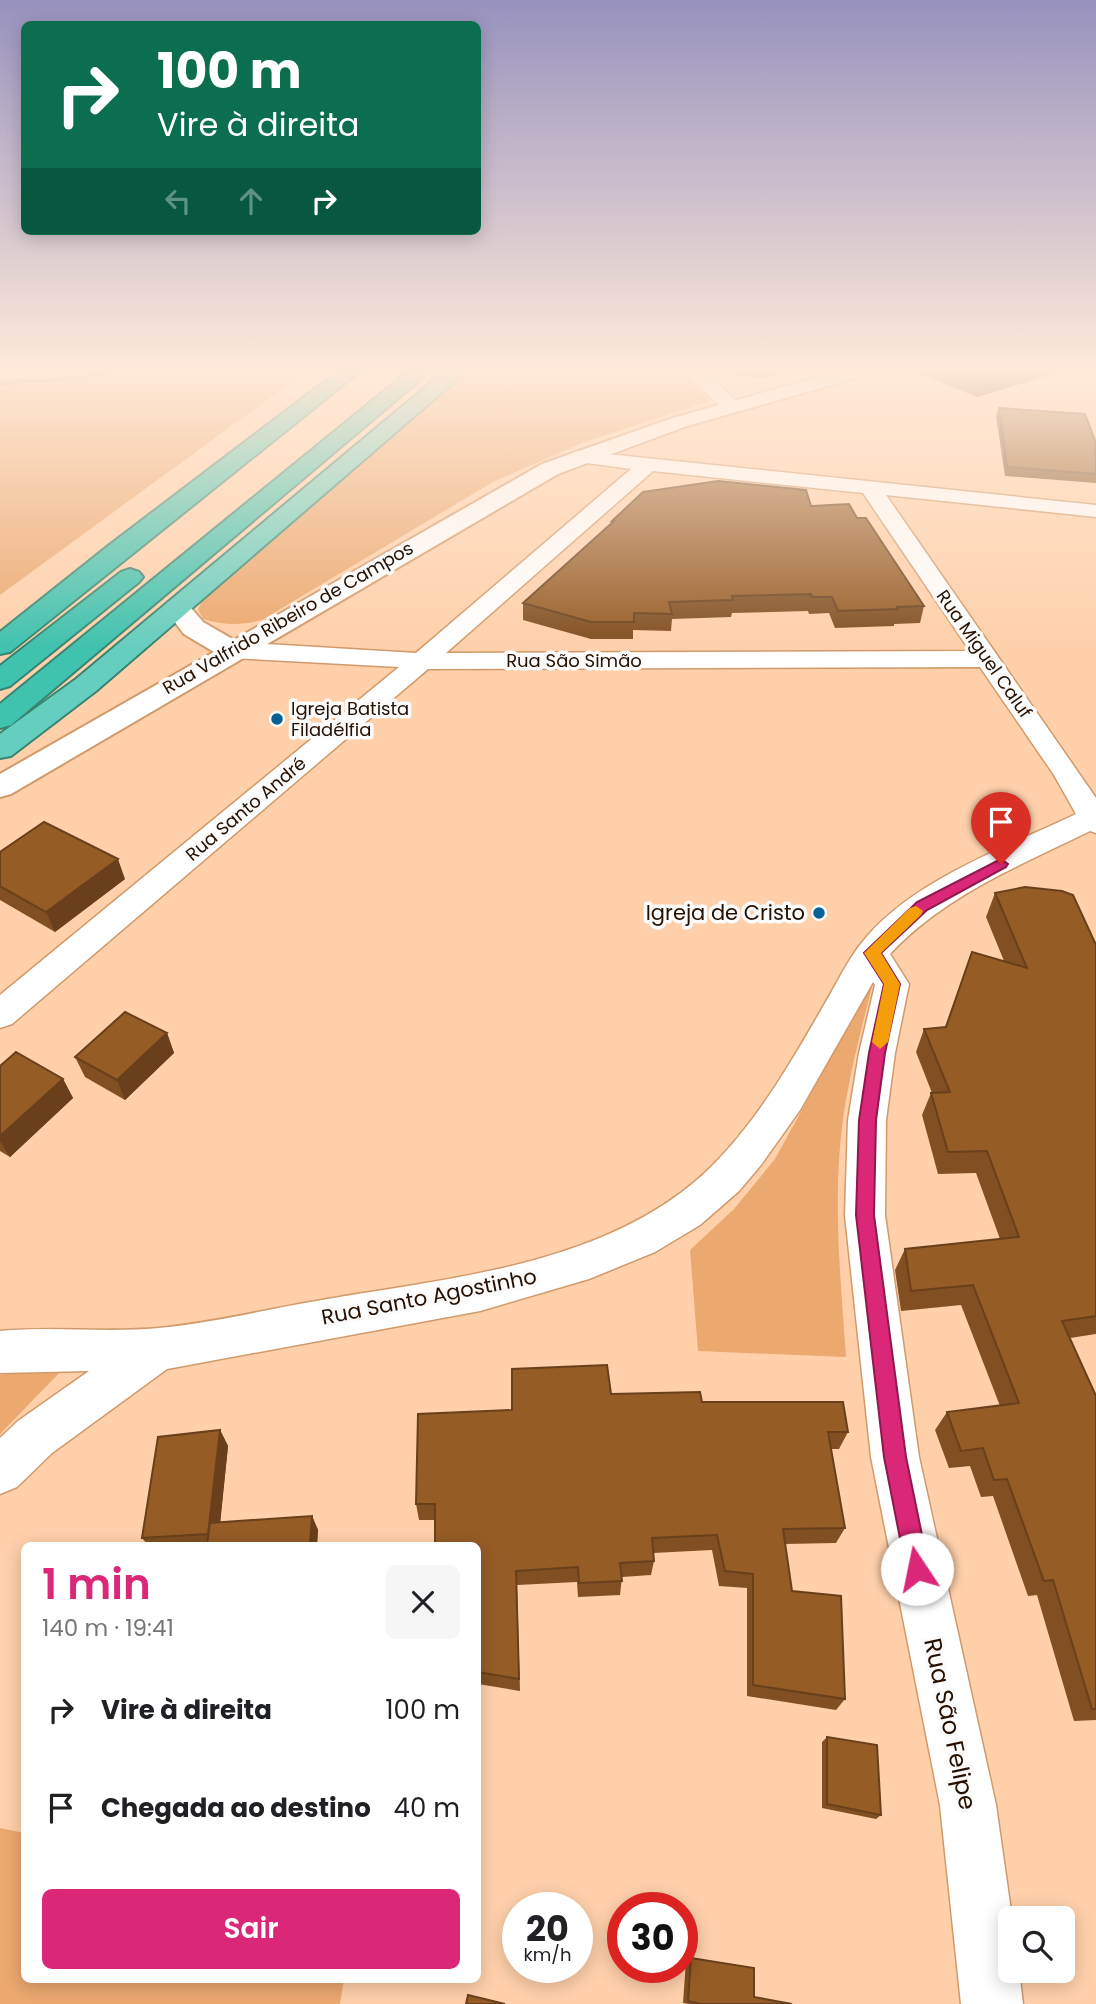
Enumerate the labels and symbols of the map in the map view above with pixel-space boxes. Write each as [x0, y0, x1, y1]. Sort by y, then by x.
street label: Rua Valfrido Ribeiro de Campos [158, 535, 418, 700]
street label: Rua Miguel Caluf [931, 585, 1038, 723]
street label: Rua São Simão [506, 648, 642, 673]
place label: Igreja Batista Filadélfia [291, 696, 409, 742]
marker: Igreja Batista Filadélfia [269, 711, 285, 727]
street label: Rua Santo André [180, 751, 311, 866]
pin [971, 792, 1031, 864]
place label: Igreja de Cristo [646, 898, 805, 927]
marker: Igreja de Cristo [811, 905, 827, 921]
street label: Rua Santo Agostinho [319, 1261, 539, 1332]
position arrow [880, 1532, 954, 1606]
street label: Rua São Felipe [916, 1635, 985, 1813]
speed limit sign: 30 [607, 1892, 698, 1983]

